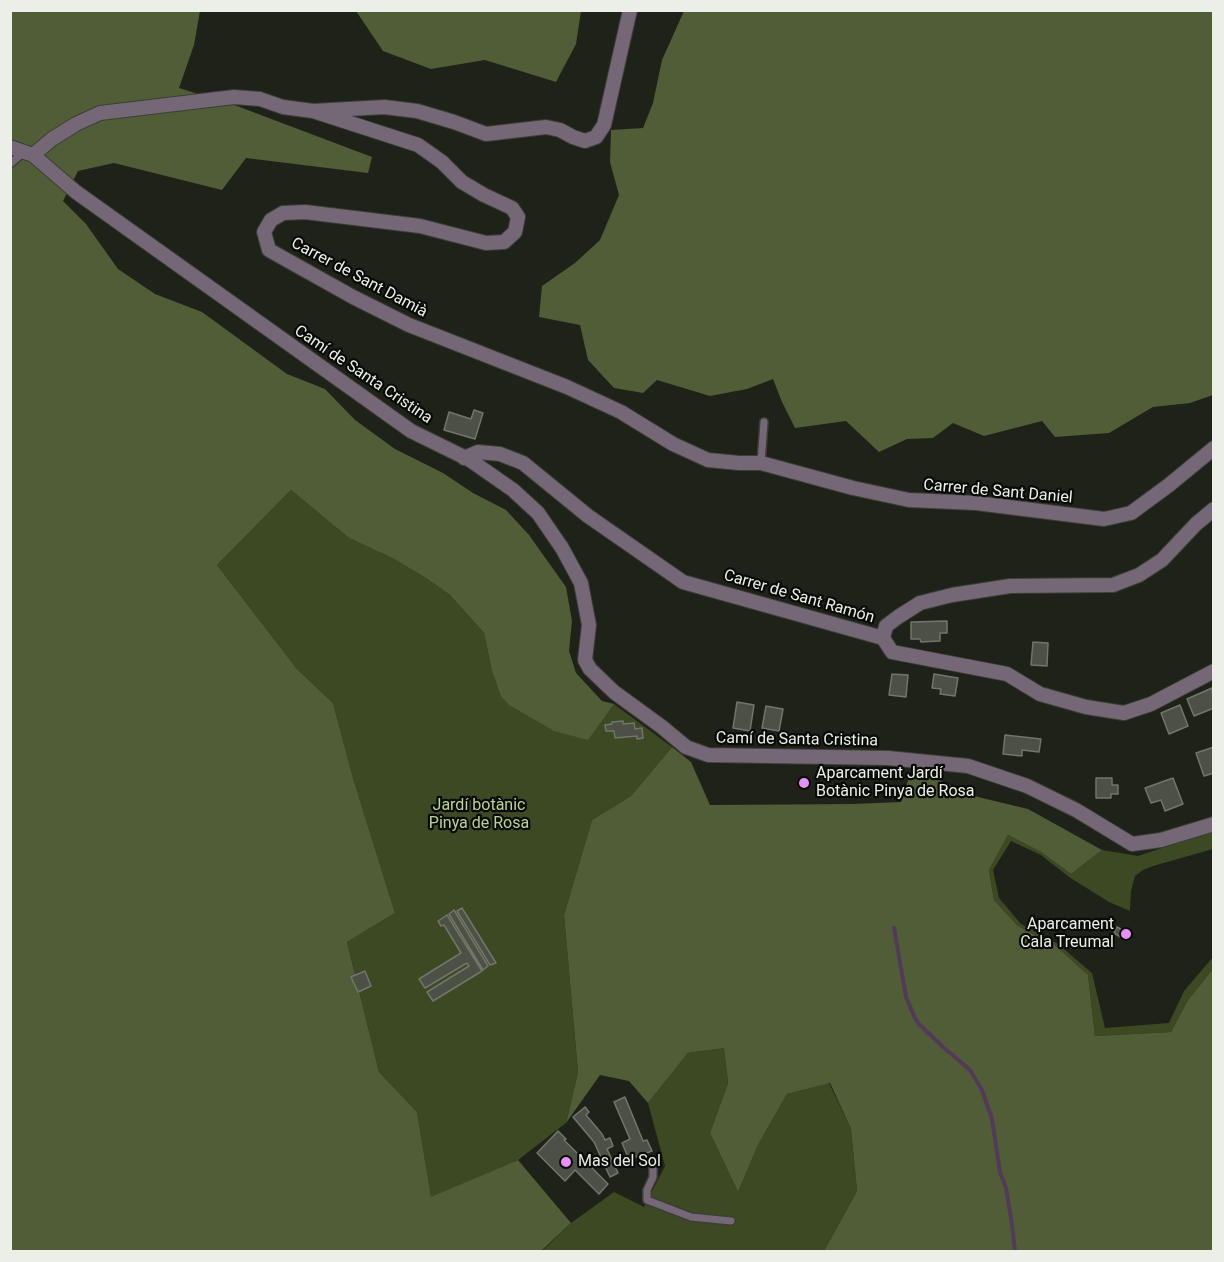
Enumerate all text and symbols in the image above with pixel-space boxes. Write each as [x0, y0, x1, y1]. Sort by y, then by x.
street label: Carrer de Sant Damià [288, 234, 430, 322]
street label: Camí de Santa Cristina [290, 322, 436, 428]
street label: Carrer de Sant Daniel [923, 476, 1073, 508]
street label: Carrer de Sant Ramón [721, 566, 877, 628]
street label: Camí de Santa Cristina [716, 729, 878, 751]
place label: Aparcament Jardí Botànic Pinya de Rosa [816, 764, 974, 802]
marker: Aparcament Jardí Botànic Pinya de Rosa [797, 776, 811, 790]
park label: Jardí botànic Pinya de Rosa [429, 796, 529, 834]
place label: Aparcament Cala Treumal [1020, 915, 1114, 953]
marker: Aparcament Cala Treumal [1119, 927, 1133, 941]
place label: Mas del Sol [578, 1152, 661, 1172]
marker: Mas del Sol [559, 1155, 573, 1169]

